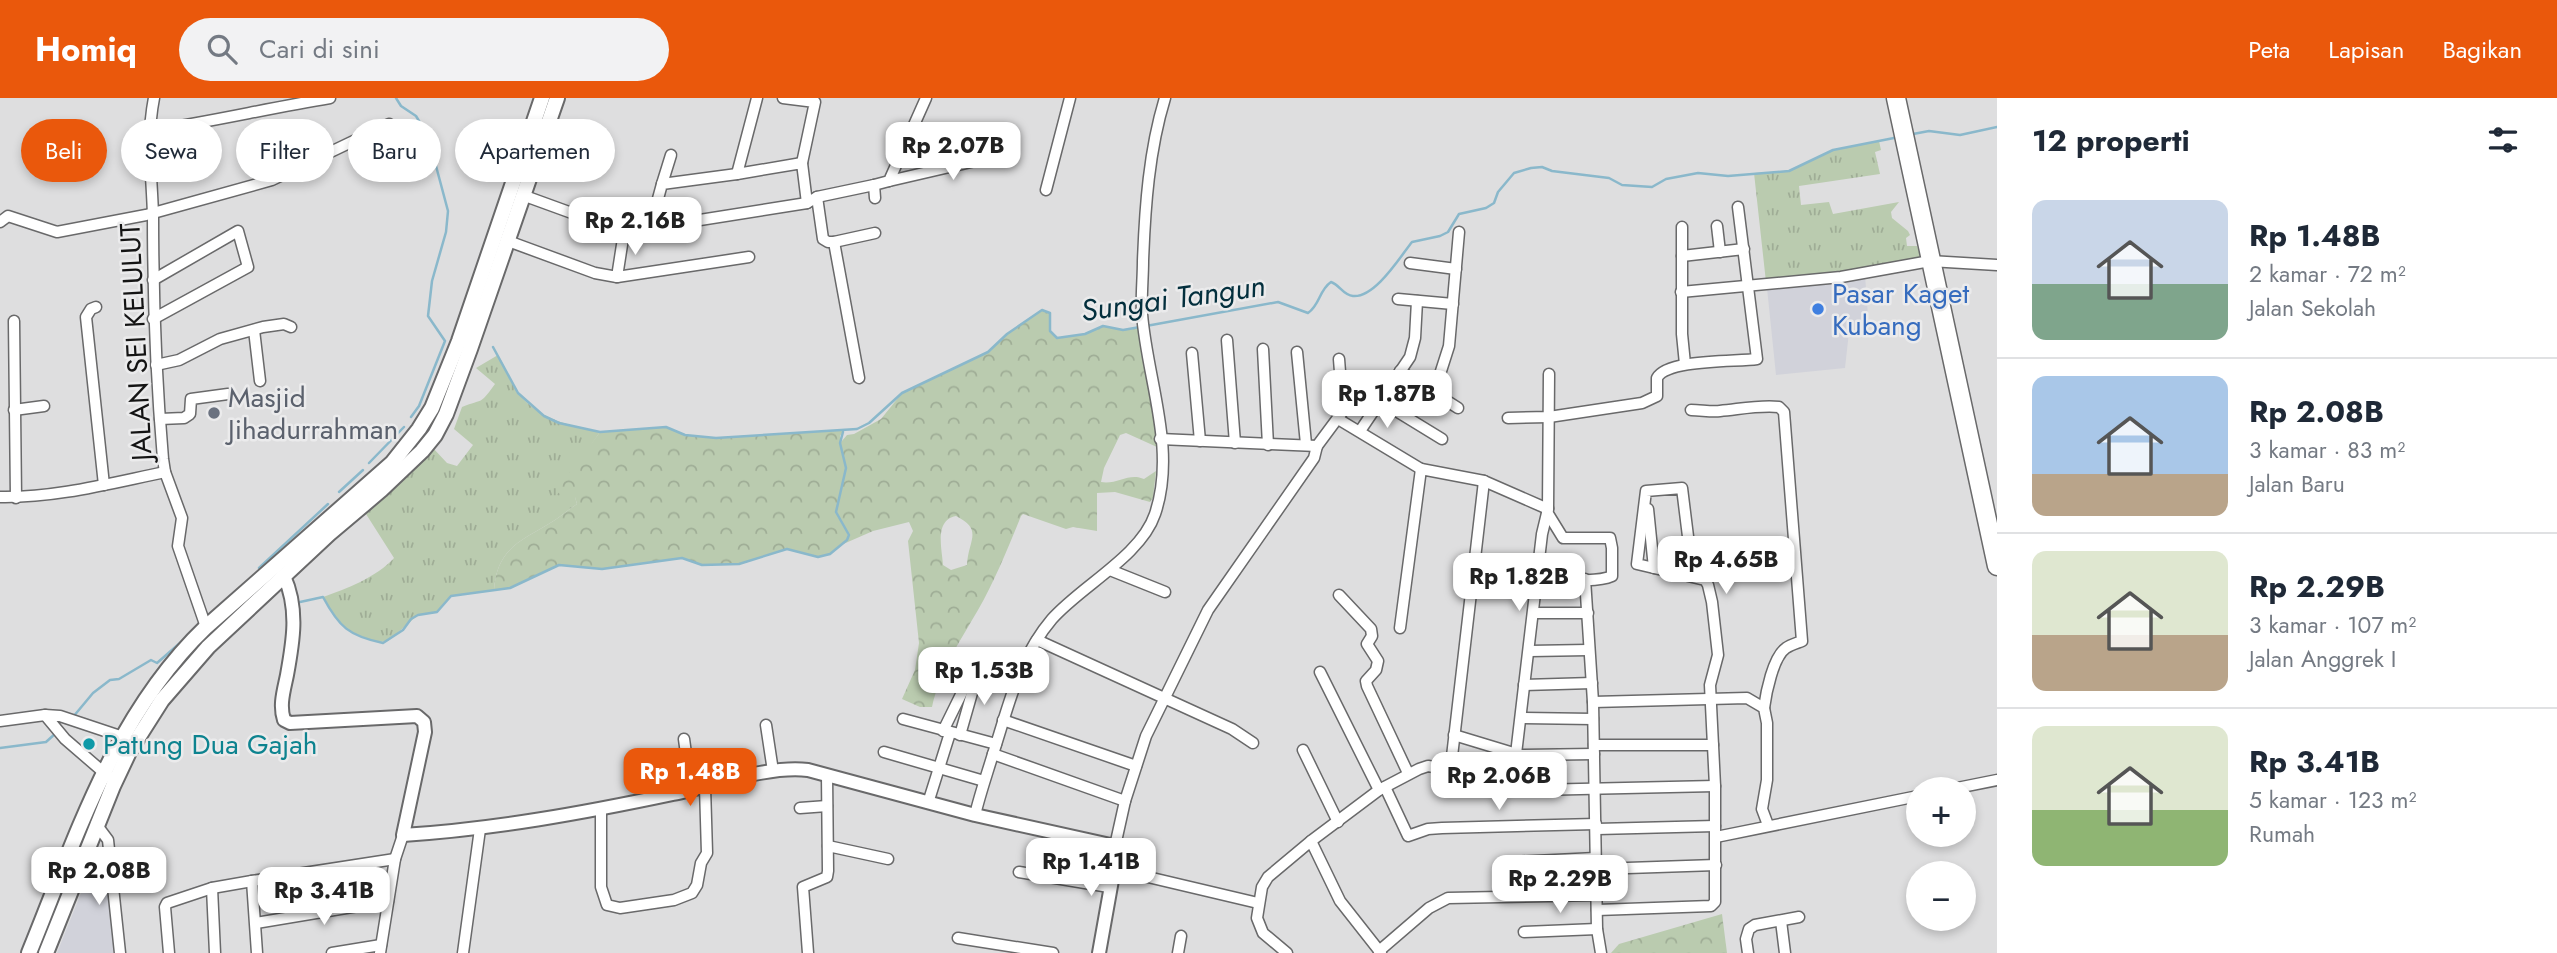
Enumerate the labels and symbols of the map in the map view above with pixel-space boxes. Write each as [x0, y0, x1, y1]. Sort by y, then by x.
pin: Rp 2.07B [881, 122, 1025, 182]
pin: Rp 2.16B [563, 198, 707, 257]
street label: JALAN SEI KELULUT [109, 222, 163, 466]
water label: Sungai Tangun [1078, 264, 1268, 332]
place label: Pasar Kaget Kubang [1832, 273, 1969, 346]
marker: Pasar Kaget Kubang [1810, 301, 1826, 317]
pin: Rp 1.87B [1315, 370, 1459, 430]
place label: Masjid Jihadurrahman [224, 377, 398, 450]
marker: Masjid Jihadurrahman [206, 405, 222, 421]
pin: Rp 4.65B [1654, 536, 1798, 596]
pin: Rp 1.82B [1447, 554, 1591, 613]
pin: Rp 1.53B [912, 648, 1056, 707]
place label: Patung Dua Gajah [103, 724, 317, 765]
marker: Patung Dua Gajah [81, 736, 97, 752]
pin: Rp 1.48B [618, 748, 762, 808]
pin: Rp 2.06B [1427, 752, 1571, 812]
pin: Rp 1.41B [1019, 838, 1163, 898]
pin: Rp 2.08B [27, 848, 171, 907]
pin: Rp 2.29B [1488, 856, 1632, 915]
pin: Rp 3.41B [252, 868, 396, 927]

